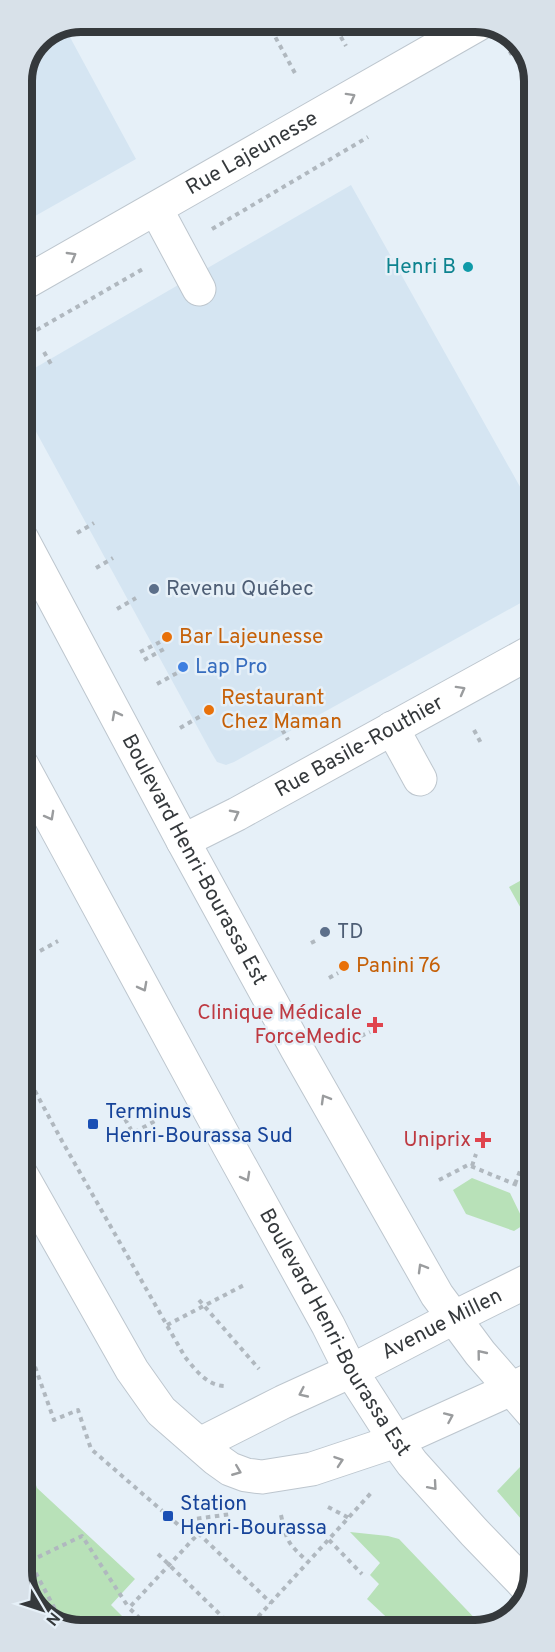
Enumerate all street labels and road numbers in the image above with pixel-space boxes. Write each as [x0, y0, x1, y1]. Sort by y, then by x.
street label: Rue Lajeunesse [181, 105, 323, 202]
street label: Rue Basile-Routhier [270, 689, 448, 804]
street label: Boulevard Henri-Bourassa Est [115, 730, 273, 990]
street label: Boulevard Henri-Bourassa Est [253, 1204, 416, 1462]
street label: Avenue Millen [377, 1282, 507, 1366]

